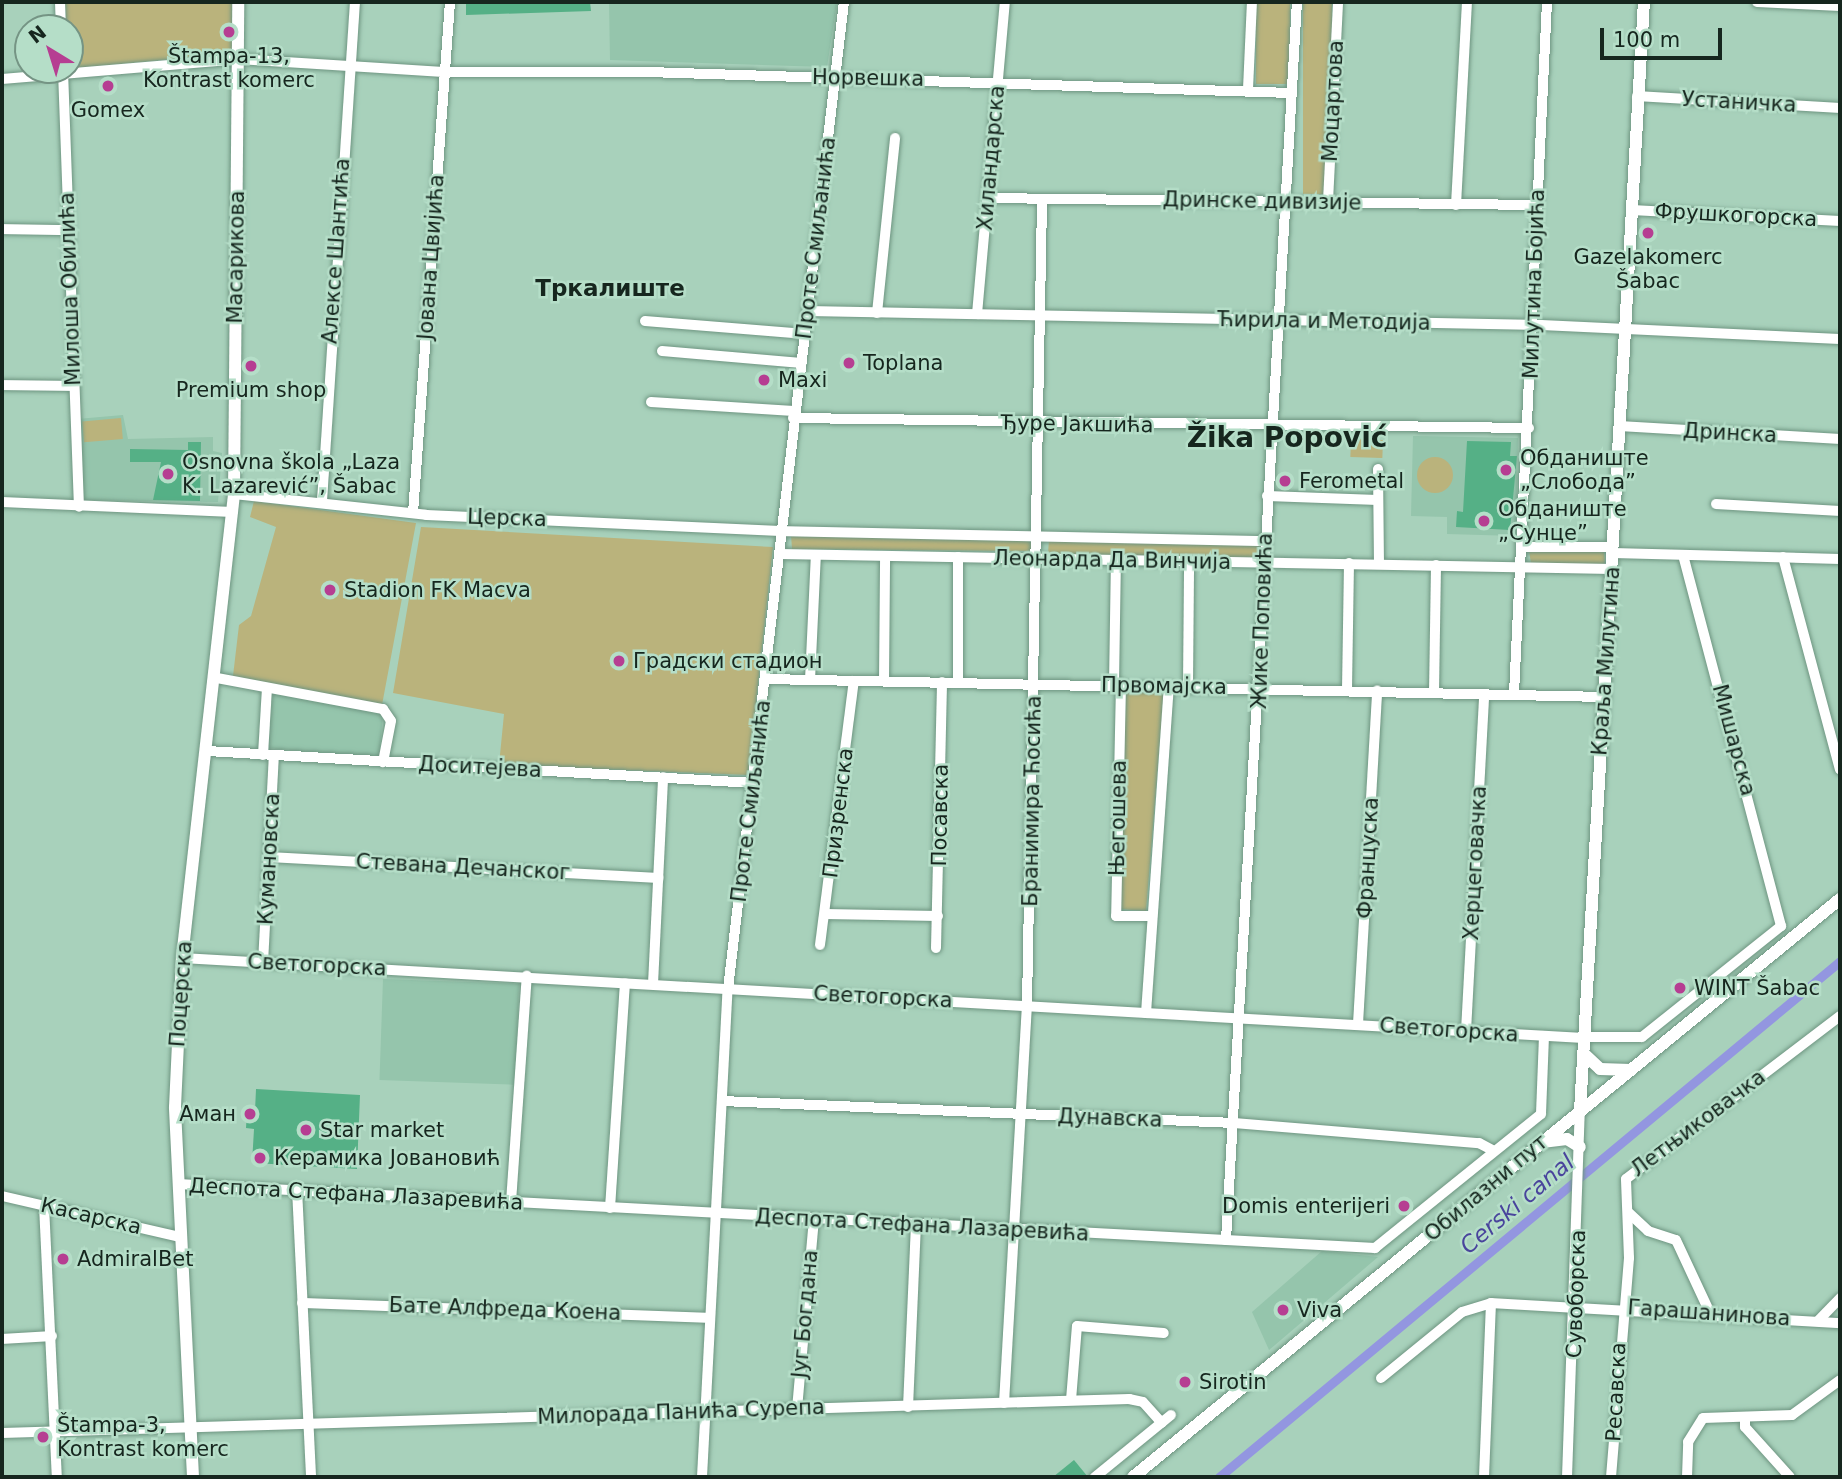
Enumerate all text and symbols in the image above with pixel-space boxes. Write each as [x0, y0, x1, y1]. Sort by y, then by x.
north arrow [14, 14, 84, 84]
scale bar [1604, 14, 1727, 58]
text: N [24, 20, 50, 48]
marker: Štampa-13, Kontrast komerc [221, 24, 237, 40]
text: 100 m [1613, 28, 1680, 52]
street label: Моцартова [1317, 40, 1349, 162]
place label: Štampa-13, Kontrast komerc [143, 43, 315, 93]
street label: Норвешка [812, 64, 924, 92]
marker: Gomex [100, 78, 116, 94]
street label: Хиландарска [972, 84, 1010, 232]
street label: Устаничка [1681, 86, 1797, 118]
place label: Gomex [71, 97, 145, 123]
street label: Проте Смиљанића [791, 135, 841, 341]
street label: Алексе Шантића [317, 157, 355, 345]
street label: Јована Цвијића [413, 173, 449, 341]
street label: Дринске дивизије [1162, 187, 1362, 215]
street label: Милутина Бојића [1518, 189, 1550, 379]
street label: Масарикова [222, 190, 250, 324]
street label: Милоша Обилића [54, 192, 86, 386]
street label: Фрушкогорска [1654, 198, 1818, 232]
marker: Gazelakomerc Šabac [1640, 225, 1656, 241]
place label: Gazelakomerc Šabac [1573, 244, 1723, 294]
district label: Тркалиште [535, 274, 685, 302]
street label: Ћирила и Методија [1217, 307, 1431, 335]
place label: Toplana [863, 350, 943, 376]
marker: Toplana [841, 355, 857, 371]
marker: Premium shop [243, 358, 259, 374]
place label: Maxi [778, 367, 827, 393]
marker: Maxi [756, 372, 772, 388]
place label: Premium shop [176, 377, 326, 403]
street label: Ђуре Јакшића [1000, 410, 1154, 438]
street label: Дринска [1682, 418, 1778, 448]
district label: Žika Popović [1187, 421, 1387, 455]
place label: Обданиште „Слобода” [1520, 445, 1649, 495]
place label: Osnovna škola „Laza K. Lazarević”, Šabac [182, 449, 400, 499]
marker: Обданиште „Слобода” [1498, 462, 1514, 478]
marker: Osnovna škola „Laza K. Lazarević”, Šabac [160, 466, 176, 482]
place label: Ferometal [1299, 468, 1404, 494]
marker: Ferometal [1277, 473, 1293, 489]
place label: Обданиште „Сунце” [1498, 496, 1627, 546]
street label: Церска [467, 504, 547, 532]
marker: Обданиште „Сунце” [1476, 513, 1492, 529]
street label: Жике Поповића [1246, 532, 1278, 710]
street label: Леонарда Да Винчија [993, 545, 1231, 575]
street label: Краља Милутина [1587, 566, 1625, 756]
place label: Stadion FK Macva [344, 577, 531, 603]
marker: Stadion FK Macva [322, 582, 338, 598]
place label: Градски стадион [633, 648, 822, 674]
marker: Градски стадион [611, 653, 627, 669]
street label: Првомајска [1101, 672, 1227, 700]
street label: Мишарска [1707, 682, 1761, 798]
street label: Бранимира Ћосића [1018, 695, 1046, 907]
street label: Проте Смиљанића [726, 698, 776, 904]
street label: Призренска [818, 746, 858, 880]
street label: Доситејева [418, 751, 542, 783]
street label: Његошева [1104, 760, 1132, 876]
street label: Посавска [927, 764, 953, 866]
street label: Херцеговачка [1458, 785, 1492, 941]
street label: Кумановска [253, 792, 285, 926]
street label: Француска [1352, 797, 1384, 919]
street label: Стевана Дечанског [355, 849, 571, 885]
street label: Поцерска [165, 940, 197, 1048]
street label: Светогорска [247, 949, 387, 981]
place label: WINT Šabac [1694, 975, 1820, 1001]
marker: WINT Šabac [1672, 980, 1688, 996]
street label: Светогорска [813, 981, 953, 1013]
street label: Светогорска [1379, 1013, 1519, 1047]
street label: Летњиковачка [1626, 1064, 1770, 1182]
place label: Аман [179, 1101, 236, 1127]
street label: Дунавска [1057, 1104, 1163, 1132]
marker: Аман [242, 1106, 258, 1122]
place label: Star market [320, 1117, 444, 1143]
marker: Star market [298, 1122, 314, 1138]
street label: Обилазни пут [1419, 1129, 1553, 1247]
place label: Керамика Јовановић [274, 1145, 500, 1171]
water label: Cerski canal [1454, 1148, 1580, 1260]
marker: Керамика Јовановић [252, 1150, 268, 1166]
street label: Деспота Стефана Лазаревића [188, 1173, 524, 1215]
street label: Касарска [38, 1192, 144, 1240]
place label: Domis enterijeri [1222, 1193, 1390, 1219]
marker: Domis enterijeri [1396, 1198, 1412, 1214]
street label: Деспота Стефана Лазаревића [754, 1204, 1090, 1246]
street label: Сувоборска [1561, 1229, 1591, 1359]
place label: AdmiralBet [77, 1246, 194, 1272]
street label: Југ Богдана [787, 1249, 823, 1379]
marker: AdmiralBet [55, 1251, 71, 1267]
street label: Бате Алфреда Коена [388, 1292, 622, 1326]
street label: Гарашанинова [1627, 1295, 1791, 1331]
place label: Viva [1297, 1297, 1342, 1323]
marker: Viva [1275, 1302, 1291, 1318]
street label: Ресавска [1601, 1342, 1631, 1442]
place label: Sirotin [1199, 1369, 1267, 1395]
marker: Sirotin [1177, 1374, 1193, 1390]
street label: Милорада Панића Сурепа [537, 1394, 825, 1430]
place label: Štampa-3, Kontrast komerc [57, 1412, 229, 1462]
marker: Štampa-3, Kontrast komerc [35, 1429, 51, 1445]

